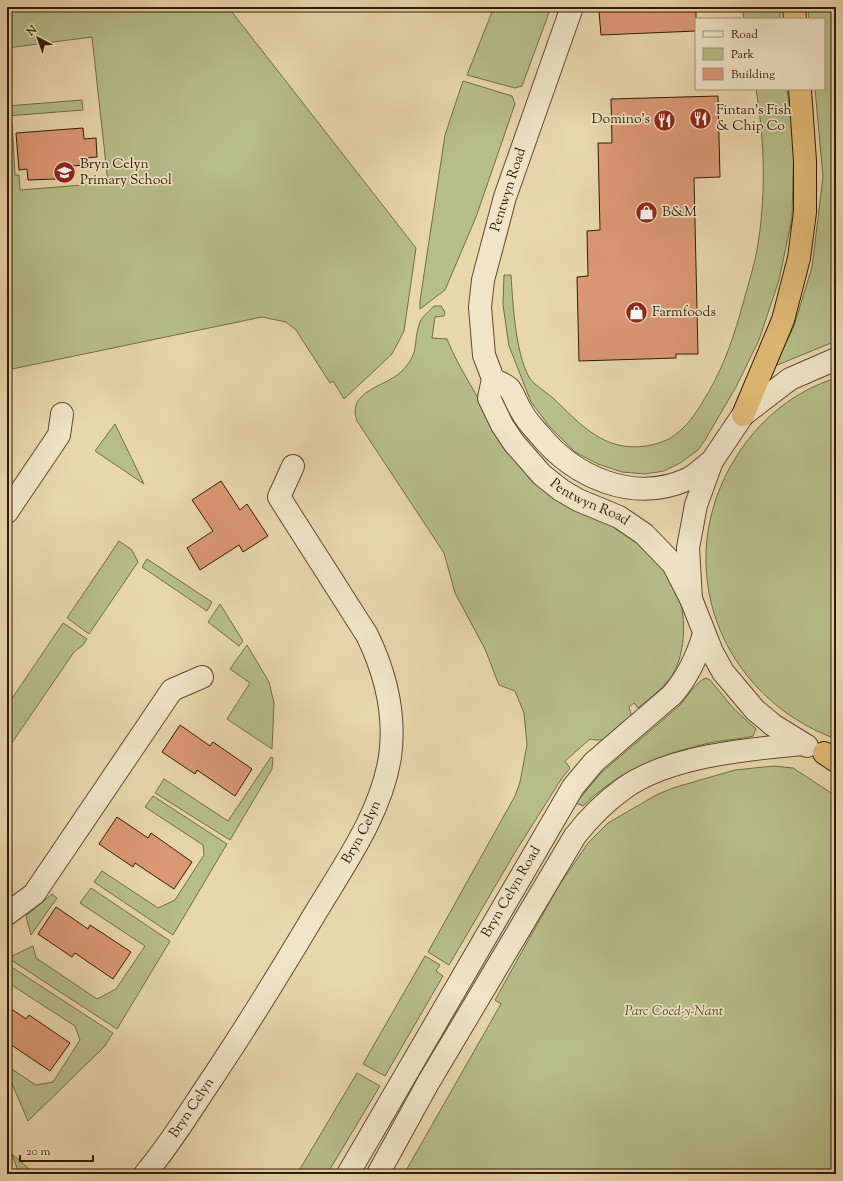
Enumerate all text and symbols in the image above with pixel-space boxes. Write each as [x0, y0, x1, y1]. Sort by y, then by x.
north arrow [18, 18, 58, 58]
legend [695, 18, 825, 90]
text: N [23, 22, 41, 41]
text: Road [731, 26, 758, 44]
text: Park [731, 46, 754, 64]
text: Building [731, 66, 775, 84]
place label: Fintan's Fish & Chip Co [716, 101, 792, 137]
restaurant icon: Fintan's Fish & Chip Co [688, 106, 714, 132]
restaurant icon: Domino's [652, 107, 678, 133]
place label: Domino's [592, 110, 650, 130]
street label: Pentwyn Road [486, 146, 532, 234]
place label: Bryn Celyn Primary School [80, 155, 172, 191]
school or university icon: Bryn Celyn Primary School [51, 160, 77, 186]
shop icon: B&M [634, 200, 660, 226]
place label: B&M [662, 203, 697, 223]
shop icon: Farmfoods [624, 300, 650, 326]
place label: Farmfoods [652, 303, 716, 323]
street label: Pentwyn Road [545, 474, 633, 531]
street label: Bryn Celyn [337, 798, 387, 868]
street label: Bryn Celyn Road [477, 842, 546, 942]
park label: Parc Coed-y-Nant [625, 1002, 723, 1022]
street label: Bryn Celyn [165, 1074, 220, 1143]
scale bar [20, 1137, 93, 1163]
text: 20 m [26, 1143, 51, 1161]

